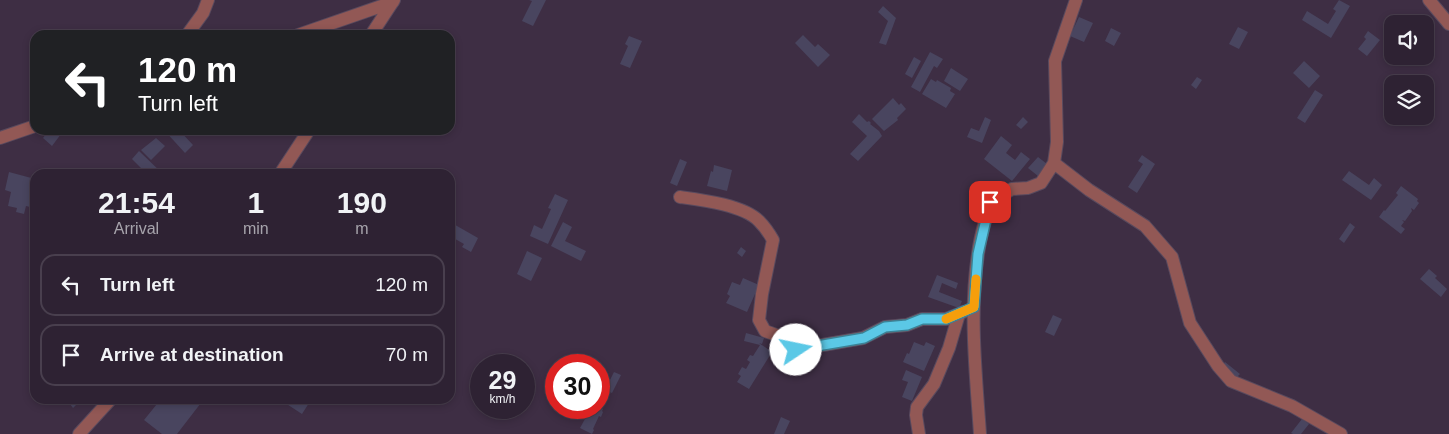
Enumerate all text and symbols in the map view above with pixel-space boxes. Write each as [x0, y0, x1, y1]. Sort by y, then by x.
map controls [1384, 15, 1434, 125]
button: sound [1384, 15, 1434, 65]
icon: left [55, 50, 120, 115]
text: 120 m [138, 50, 237, 89]
button: layers [1384, 75, 1434, 125]
text: Turn left [138, 91, 218, 116]
pin [969, 181, 1011, 223]
text: 21:54 [98, 186, 175, 219]
text: 1 [247, 186, 264, 219]
text: 190 [337, 186, 387, 219]
icon: arrive [976, 188, 1004, 216]
text: Arrival [114, 220, 159, 237]
text: min [243, 220, 269, 237]
text: m [355, 220, 368, 237]
icon: left [57, 271, 85, 299]
text: Turn left [100, 274, 175, 295]
text: 120 m [375, 274, 428, 295]
position arrow [769, 323, 821, 375]
icon: arrive [57, 341, 85, 369]
text: Arrive at destination [100, 344, 284, 365]
text: 70 m [386, 344, 428, 365]
speed limit sign: 30 [545, 354, 610, 419]
text: 29 [489, 366, 516, 394]
text: km/h [489, 392, 516, 406]

